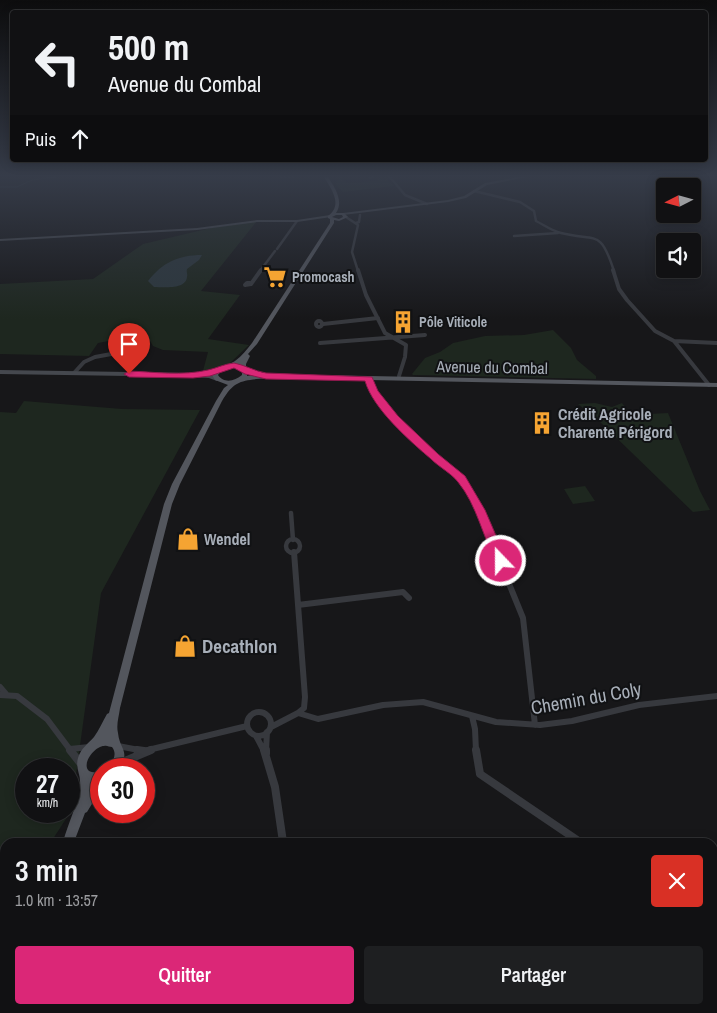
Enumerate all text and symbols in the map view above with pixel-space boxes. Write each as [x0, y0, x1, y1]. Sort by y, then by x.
text: 500 m [108, 24, 189, 71]
icon: left [25, 30, 90, 95]
text: Avenue du Combal [108, 69, 261, 99]
icon: ahead [66, 125, 94, 153]
text: Puis [25, 126, 56, 152]
north arrow [656, 178, 701, 222]
map controls [656, 178, 701, 278]
button: sound [656, 233, 701, 278]
supermarket icon: Promocash [262, 264, 288, 290]
place label: Promocash [292, 268, 355, 286]
building icon: Pôle Viticole [390, 309, 416, 335]
place label: Pôle Viticole [419, 313, 487, 331]
pin [108, 323, 150, 374]
icon: arrive [115, 330, 143, 358]
street label: Avenue du Combal [435, 355, 548, 379]
place label: Crédit Agricole Charente Périgord [558, 403, 672, 443]
building icon: Crédit Agricole Charente Périgord [529, 410, 555, 436]
shop icon: Wendel [175, 526, 201, 552]
place label: Wendel [204, 528, 250, 550]
position arrow [474, 534, 526, 586]
shop icon: Decathlon [172, 633, 198, 659]
place label: Decathlon [202, 633, 277, 659]
street label: Chemin du Coly [529, 675, 643, 721]
speed limit sign: 30 [90, 758, 155, 823]
text: 27 [36, 767, 59, 801]
text: km/h [37, 795, 58, 811]
text: 3 min [15, 850, 78, 890]
button: close [651, 855, 703, 907]
text: 1.0 km · 13:57 [15, 889, 98, 911]
button: Quitter [15, 946, 354, 1004]
button: Partager [364, 946, 703, 1004]

